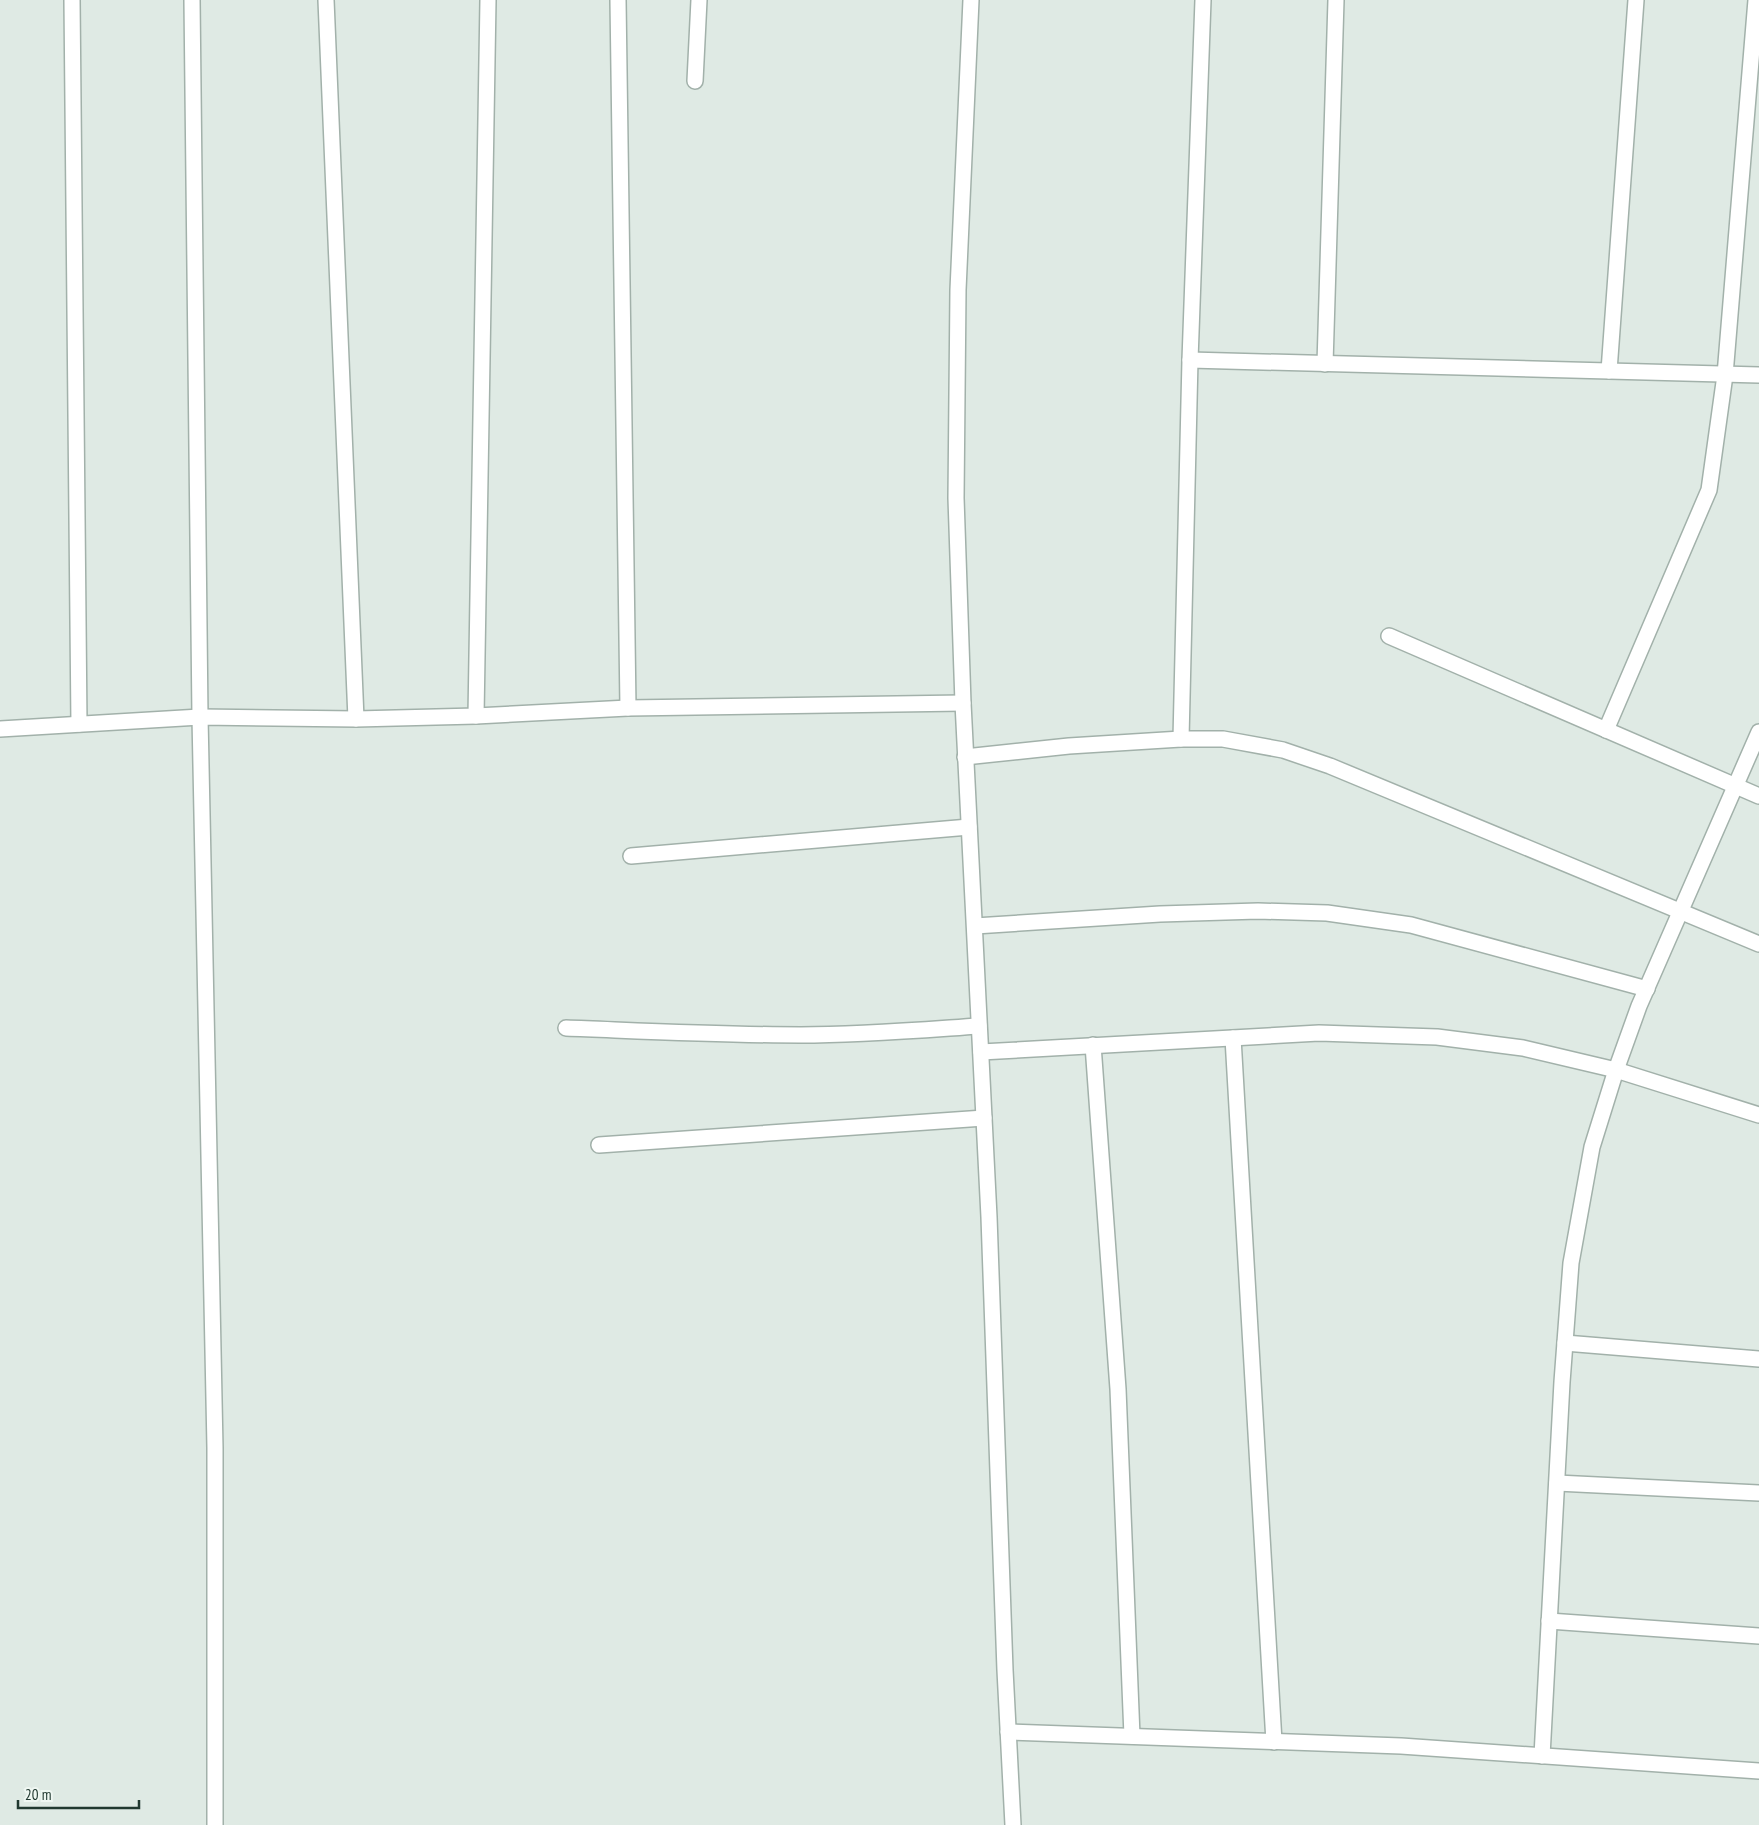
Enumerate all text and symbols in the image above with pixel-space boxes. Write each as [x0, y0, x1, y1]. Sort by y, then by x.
scale bar [18, 1778, 139, 1810]
text: 20 m [25, 1785, 51, 1804]

